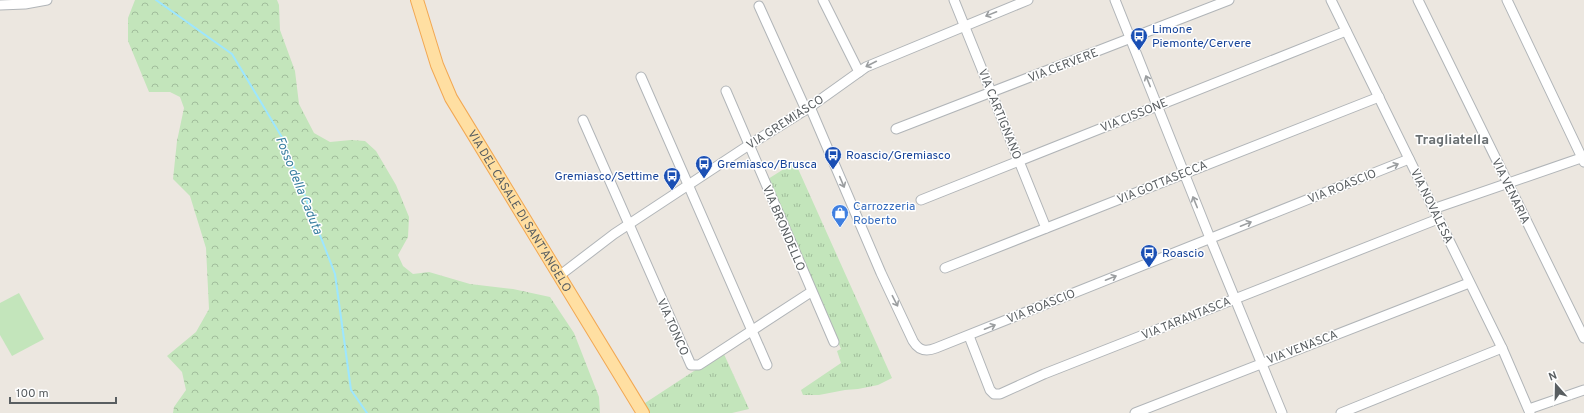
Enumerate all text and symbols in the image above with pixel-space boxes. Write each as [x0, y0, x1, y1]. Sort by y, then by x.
one-way arrow [986, 11, 998, 19]
place label: Limone Piemonte/Cervere [1152, 22, 1251, 52]
bus stop icon: Limone Piemonte/Cervere [1129, 26, 1149, 51]
street label: VIA CERVERE [1026, 45, 1101, 87]
one-way arrow [866, 61, 878, 68]
street label: VIA CARTIGNANO [974, 67, 1025, 162]
one-way arrow [1143, 75, 1151, 87]
street label: VIA GREMIASCO [744, 92, 827, 154]
street label: VIA CISSONE [1098, 95, 1170, 137]
street label: VIA DEL CASALE DI SANT'ANGELO [463, 127, 575, 296]
district label: Tragliatella [1415, 132, 1489, 149]
water label: Fosso della Caduta [271, 134, 325, 237]
bus stop icon: Roascio/Gremiasco [823, 145, 843, 170]
place label: Roascio/Gremiasco [846, 148, 951, 164]
bus stop icon: Gremiasco/Brusca [694, 154, 714, 179]
street label: VIA VENARIA [1487, 156, 1533, 227]
place label: Gremiasco/Brusca [717, 157, 817, 173]
street label: VIA GOTTASECCA [1115, 158, 1210, 208]
one-way arrow [1386, 161, 1398, 169]
bus stop icon: Gremiasco/Settime [662, 166, 682, 191]
street label: VIA ROASCIO [1306, 166, 1379, 208]
street label: VIA NOVALESA [1406, 166, 1456, 247]
place label: Gremiasco/Settime [554, 169, 659, 185]
one-way arrow [839, 176, 846, 188]
street label: VIA BRONDELLO [758, 183, 808, 274]
one-way arrow [1191, 196, 1199, 208]
place label: Carrozzeria Roberto [853, 199, 915, 229]
shop icon: Carrozzeria Roberto [830, 203, 850, 228]
one-way arrow [1239, 219, 1251, 227]
bus stop icon: Roascio [1139, 243, 1159, 268]
place label: Roascio [1162, 246, 1204, 262]
one-way arrow [1104, 274, 1116, 281]
street label: VIA ROASCIO [1005, 286, 1078, 328]
street label: VIA TARANTASCA [1139, 294, 1233, 344]
one-way arrow [891, 295, 899, 307]
street label: VIA TONCO [652, 296, 692, 359]
one-way arrow [984, 322, 996, 330]
street label: VIA VENASCA [1265, 327, 1340, 369]
north arrow [1536, 365, 1576, 405]
text: N [1547, 369, 1559, 384]
scale bar [10, 379, 116, 405]
text: 100 m [16, 386, 49, 402]

